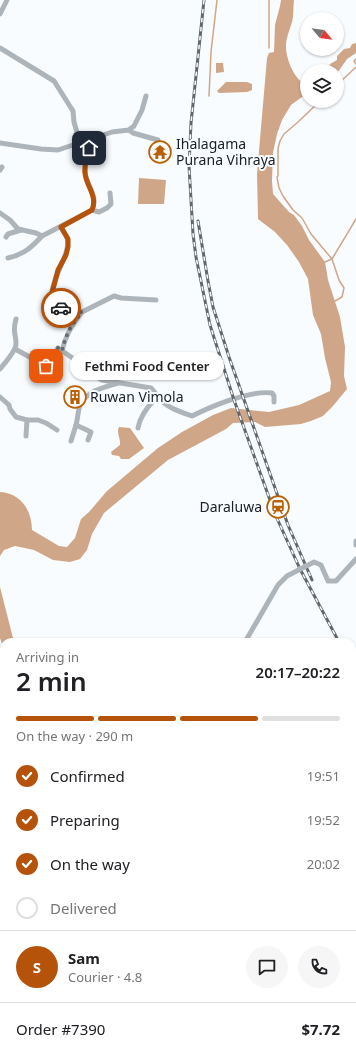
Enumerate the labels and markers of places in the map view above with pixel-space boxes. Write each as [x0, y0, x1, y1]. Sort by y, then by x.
pin [72, 131, 106, 165]
place label: Ihalagama Purana Vihraya [176, 134, 276, 169]
temple icon: Ihalagama Purana Vihraya [147, 139, 173, 165]
pin [29, 349, 63, 383]
callout: Fethmi Food Center [70, 352, 224, 380]
building icon: Ruwan Vimola [62, 384, 88, 410]
place label: Ruwan Vimola [90, 387, 184, 406]
station icon: Daraluwa [265, 494, 291, 520]
place label: Daraluwa [199, 497, 262, 516]

